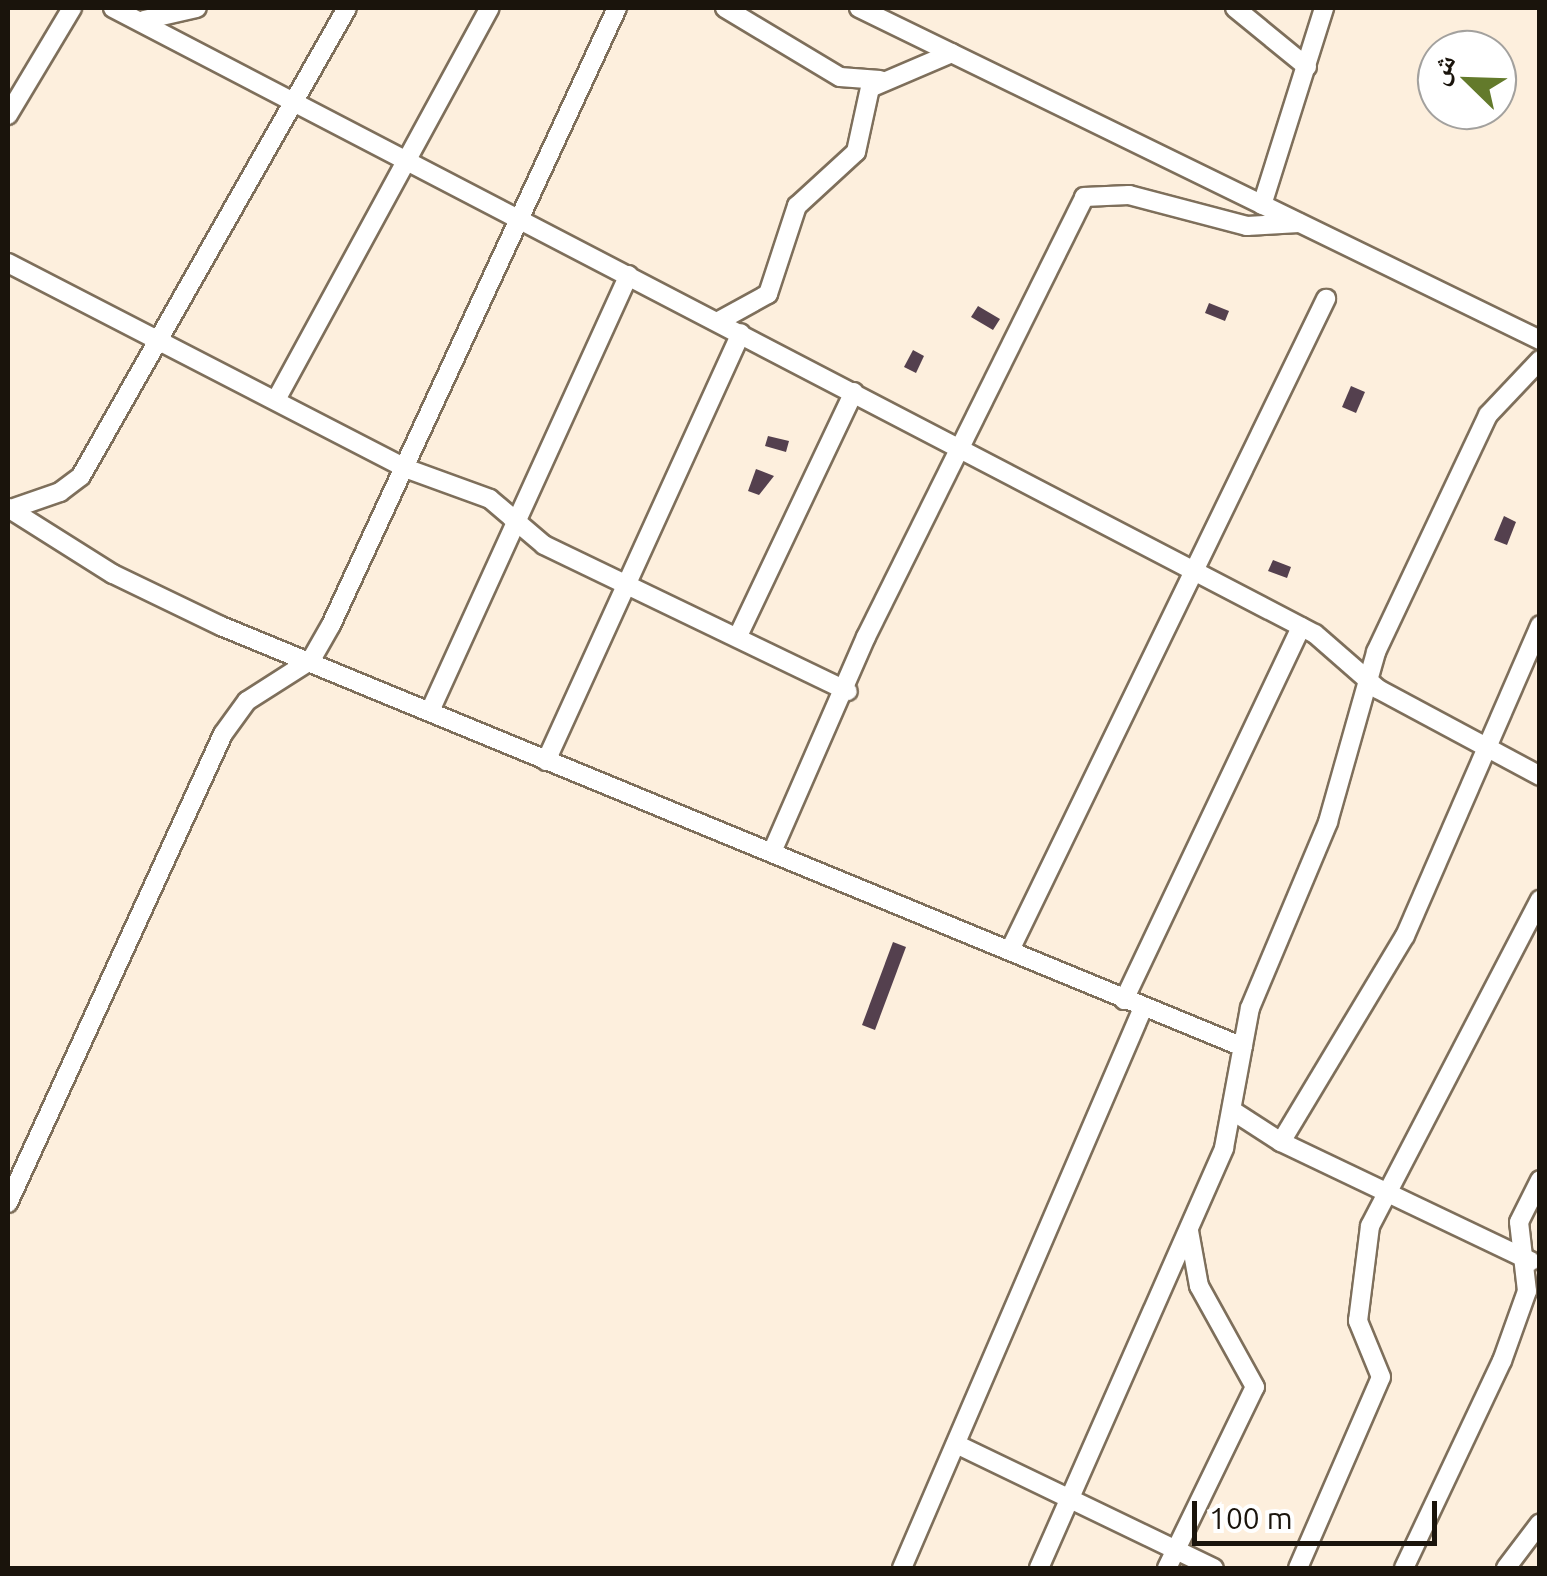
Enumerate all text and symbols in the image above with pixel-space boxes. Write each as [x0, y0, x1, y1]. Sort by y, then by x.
north arrow [1417, 30, 1517, 130]
text: ش [1421, 49, 1461, 89]
scale bar [1197, 1481, 1442, 1543]
text: 100 m [1209, 1501, 1293, 1535]

